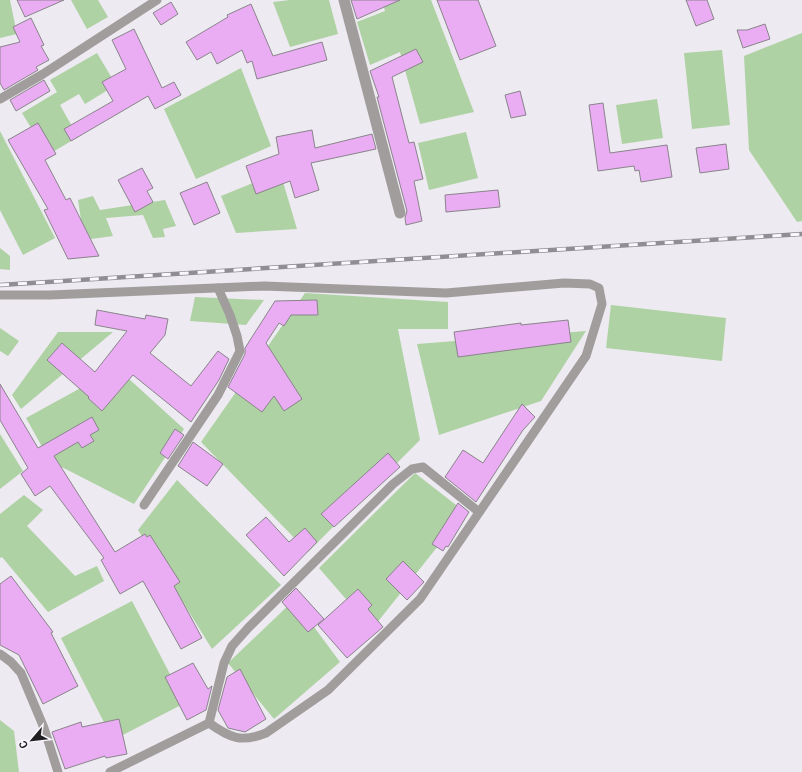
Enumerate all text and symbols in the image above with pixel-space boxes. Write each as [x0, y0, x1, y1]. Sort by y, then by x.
north arrow [12, 720, 52, 760]
text: С [16, 738, 31, 751]

